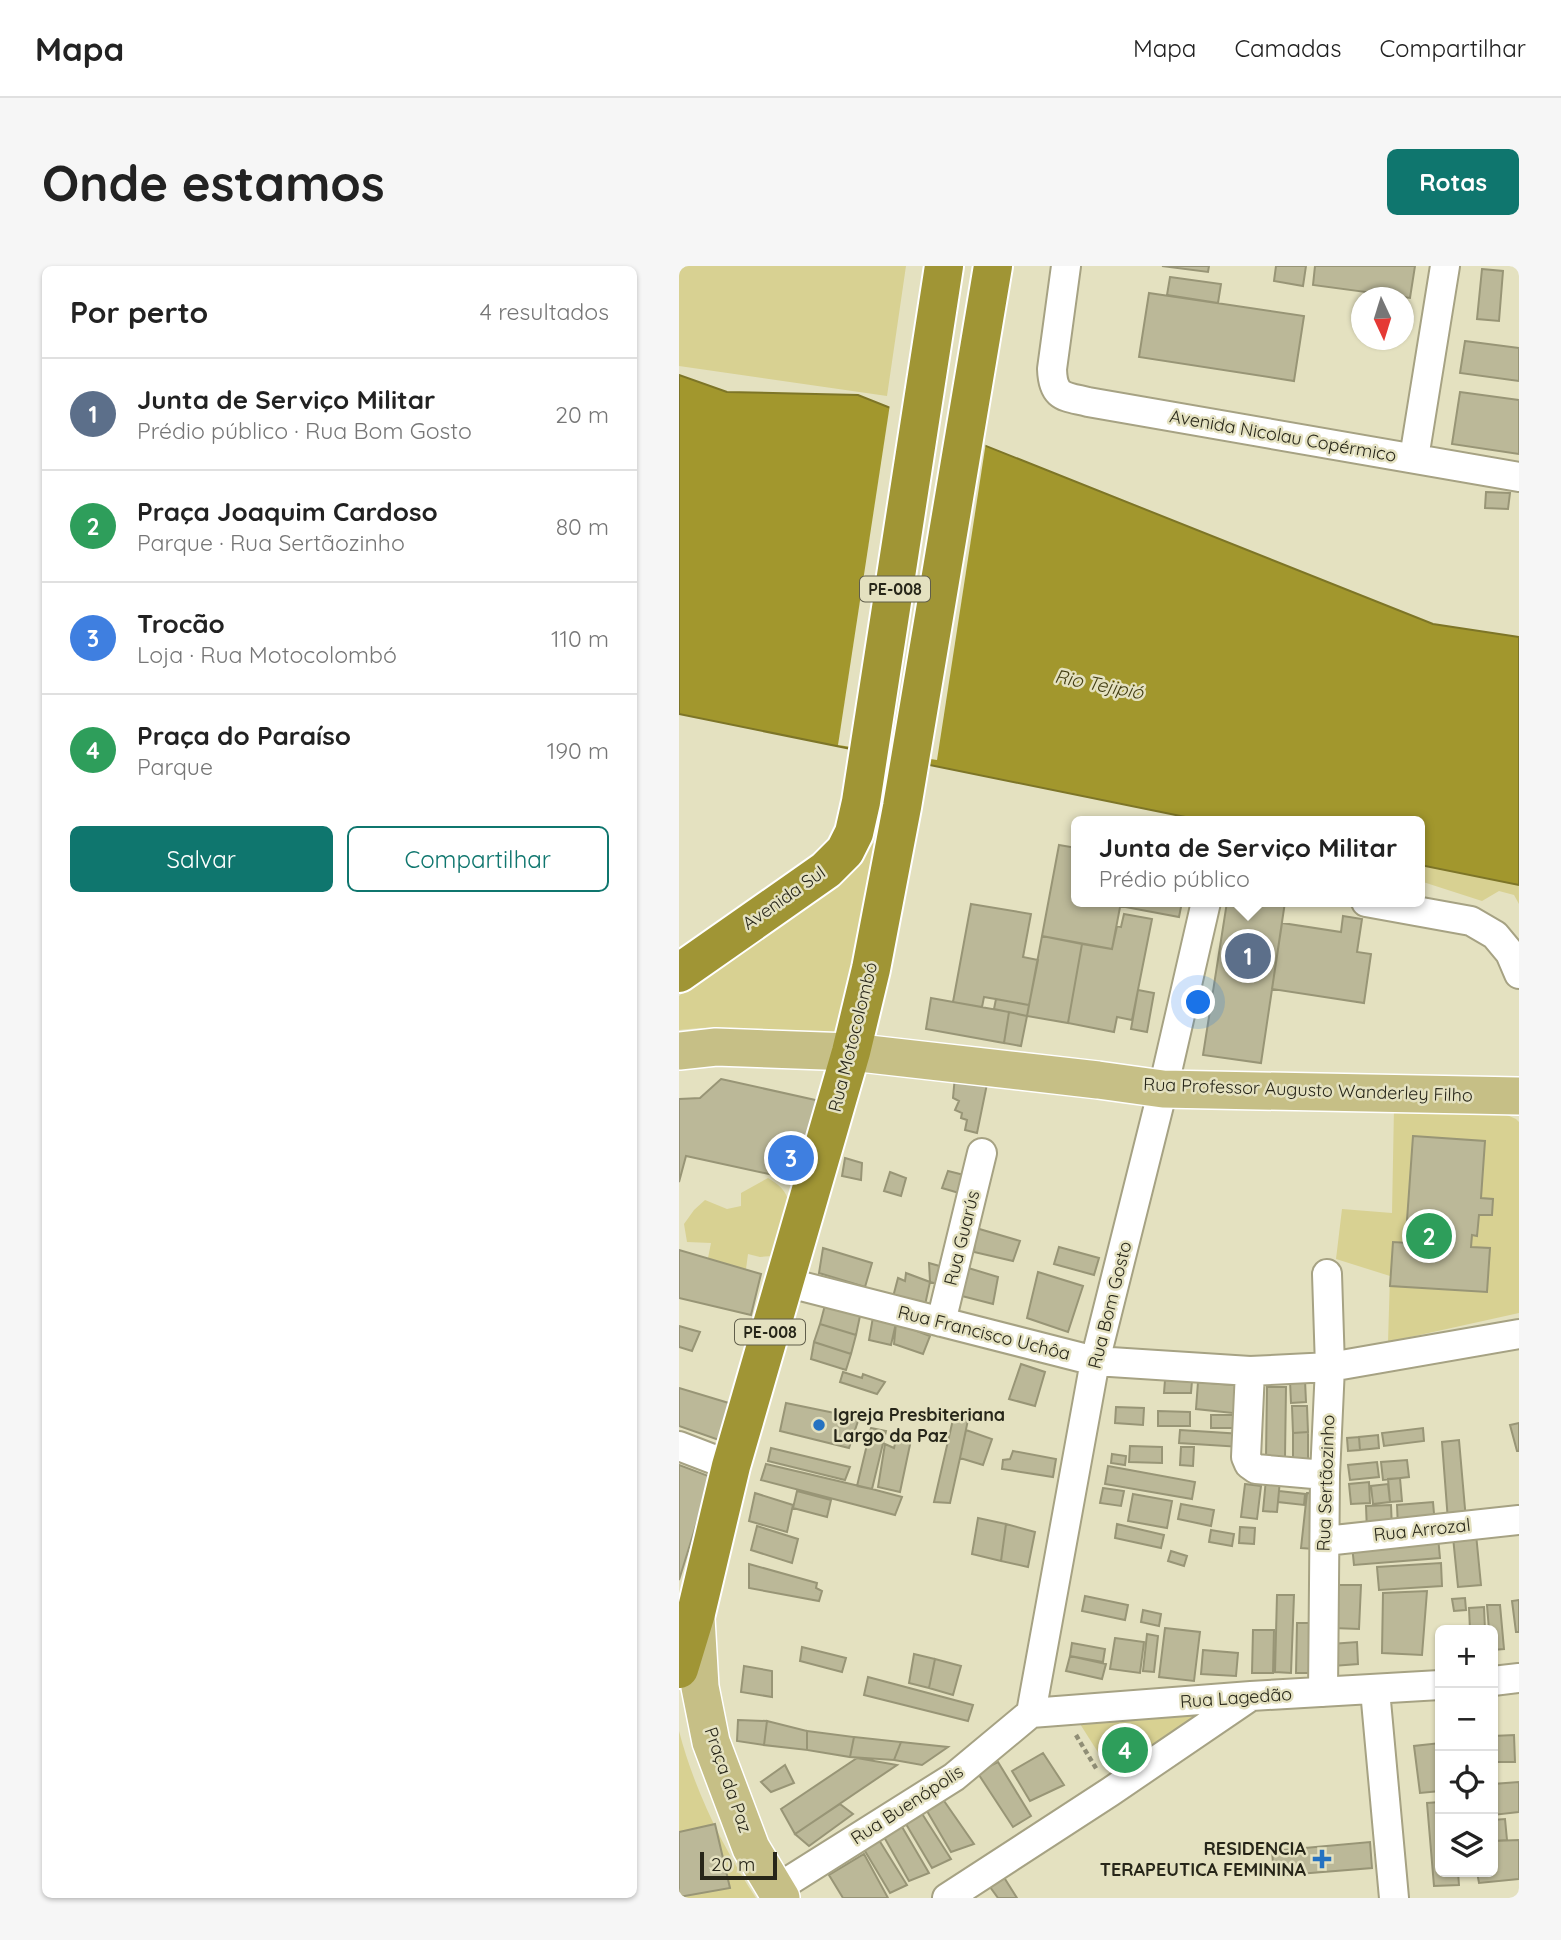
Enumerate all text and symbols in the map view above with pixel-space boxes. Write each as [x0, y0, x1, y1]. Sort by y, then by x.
text: Mapa [35, 28, 124, 69]
text: Mapa [1133, 33, 1196, 63]
text: Camadas [1234, 33, 1341, 63]
text: Compartilhar [1379, 33, 1526, 63]
button: Rotas [1387, 149, 1519, 215]
text: Onde estamos [42, 152, 385, 213]
north arrow [1351, 287, 1414, 350]
text: Por perto [70, 293, 208, 331]
text: 4 resultados [480, 297, 609, 326]
text: Junta de Serviço Militar [137, 383, 435, 416]
text: 1 [89, 400, 97, 429]
text: 20 m [555, 400, 609, 429]
street label: Avenida Nicolau Copérmico [1168, 404, 1398, 467]
text: Prédio público · Rua Bom Gosto [137, 416, 472, 445]
text: Praça Joaquim Cardoso [137, 495, 438, 528]
text: 2 [86, 512, 100, 541]
text: 80 m [556, 512, 609, 541]
text: Parque · Rua Sertãozinho [137, 528, 405, 557]
road number: PE-008 [860, 576, 930, 602]
text: Trocão [137, 607, 225, 640]
text: 3 [87, 624, 99, 653]
text: 110 m [551, 624, 609, 653]
text: Loja · Rua Motocolombó [137, 640, 397, 669]
water label: Rio Tejipió [1053, 664, 1147, 705]
text: Praça do Paraíso [137, 719, 351, 752]
text: 4 [86, 736, 100, 765]
text: 190 m [547, 736, 609, 765]
text: Parque [137, 752, 213, 781]
popup [1071, 816, 1425, 907]
button: Salvar [70, 826, 333, 892]
button: Compartilhar [347, 826, 609, 892]
text: Junta de Serviço Militar [1099, 831, 1397, 864]
street label: Avenida Sul [738, 861, 830, 935]
text: Prédio público [1099, 864, 1250, 893]
pin: 1 [1225, 930, 1271, 982]
street label: Rua Motocolombó [823, 959, 882, 1114]
your location [1181, 985, 1215, 1019]
street label: Rua Professor Augusto Wanderley Filho [1143, 1072, 1473, 1107]
pin: 3 [768, 1132, 814, 1184]
street label: Rua Guarús [939, 1188, 984, 1288]
pin: 2 [1406, 1210, 1452, 1262]
street label: Rua Bom Gosto [1083, 1239, 1136, 1371]
street label: Rua Francisco Uchôa [896, 1300, 1073, 1365]
road number: PE-008 [735, 1320, 805, 1344]
place label: Igreja Presbiteriana Largo da Paz [833, 1403, 1005, 1447]
street label: Rua Sertãozinho [1312, 1414, 1339, 1552]
marker: Igreja Presbiteriana Largo da Paz [811, 1417, 827, 1433]
street label: Rua Arrozal [1372, 1513, 1472, 1546]
map controls [1435, 1625, 1498, 1877]
button: + [1435, 1625, 1498, 1688]
street label: Rua Lagedão [1179, 1682, 1293, 1713]
button: − [1435, 1688, 1498, 1751]
street label: Praça da Paz [700, 1724, 757, 1836]
pin: 4 [1102, 1724, 1148, 1776]
button: locate [1435, 1751, 1498, 1814]
street label: Rua Buenópolis [846, 1760, 967, 1850]
button: layers [1435, 1814, 1498, 1877]
place label: RESIDENCIA TERAPEUTICA FEMININA [1100, 1837, 1306, 1881]
scale bar [700, 1849, 777, 1881]
marker: RESIDENCIA TERAPEUTICA FEMININA [1312, 1849, 1332, 1869]
text: 20 m [711, 1852, 755, 1876]

